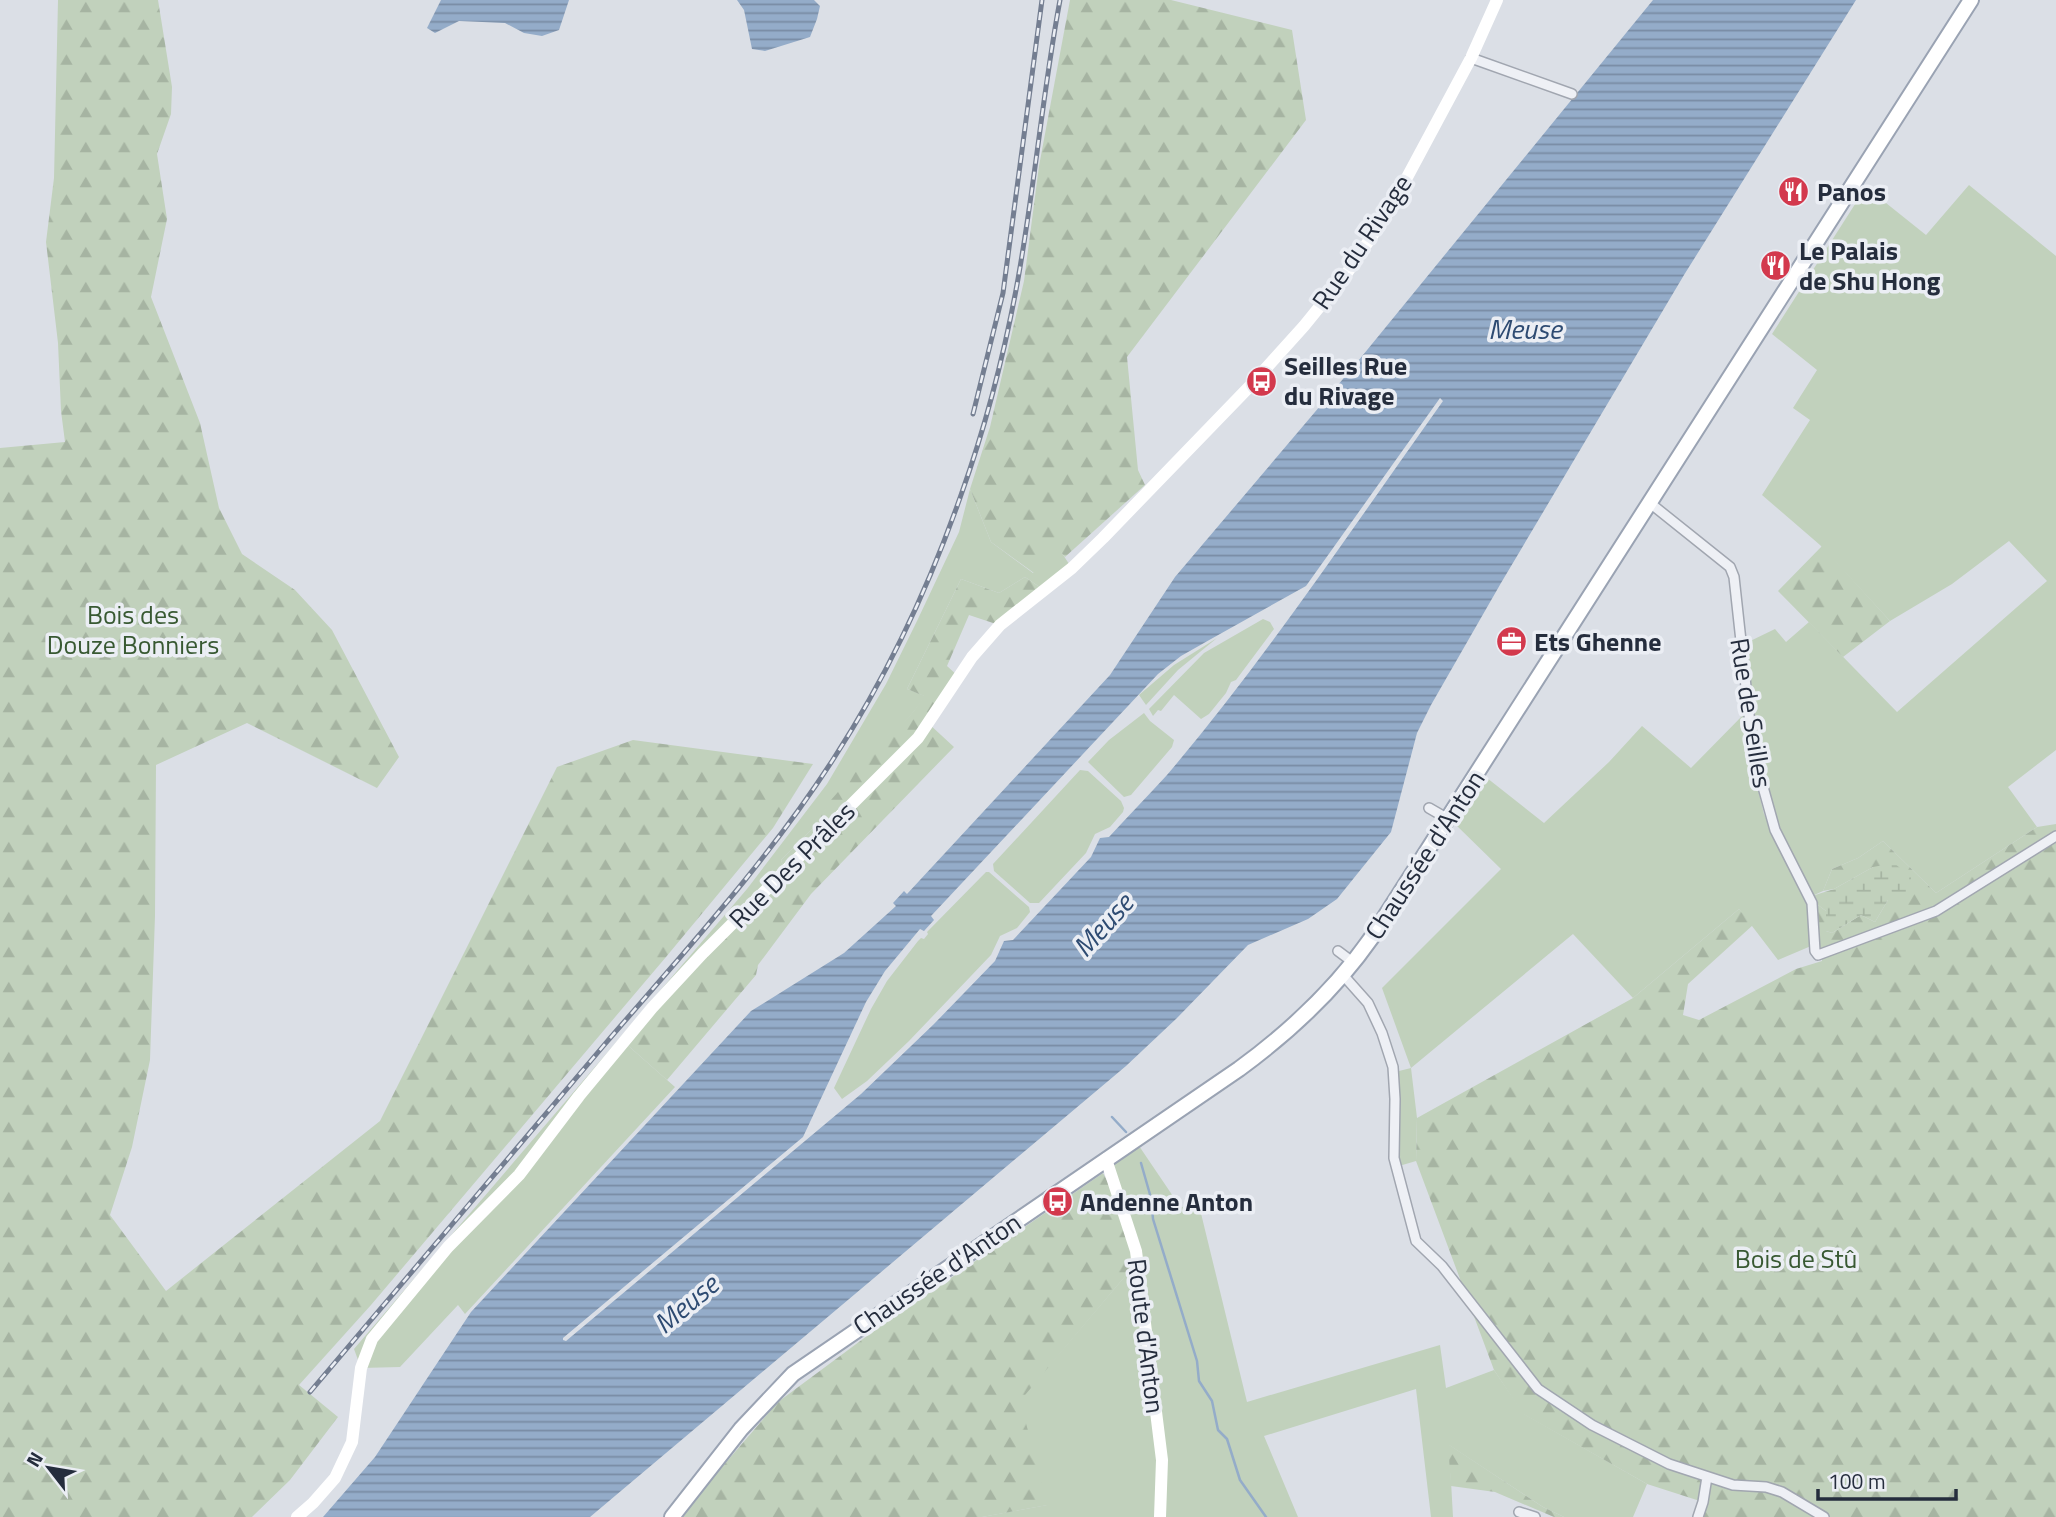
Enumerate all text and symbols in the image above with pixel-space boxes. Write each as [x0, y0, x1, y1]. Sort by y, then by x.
street label: Rue du Rivage [1302, 166, 1421, 317]
place label: Panos [1817, 172, 1886, 211]
restaurant icon: Panos [1777, 175, 1811, 209]
place label: Le Palais de Shu Hong [1799, 231, 1941, 300]
restaurant icon: Le Palais de Shu Hong [1759, 249, 1793, 283]
water label: Meuse [1488, 307, 1564, 350]
place label: Seilles Rue du Rivage [1284, 346, 1407, 415]
bus stop icon: Seilles Rue du Rivage [1244, 364, 1278, 398]
park label: Bois des Douze Bonniers [47, 595, 219, 664]
place label: Ets Ghenne [1534, 622, 1661, 661]
office icon: Ets Ghenne [1494, 625, 1528, 659]
street label: Rue de Seilles [1720, 635, 1783, 791]
street label: Chaussée d'Anton [1355, 762, 1494, 947]
street label: Rue Des Prâles [720, 793, 864, 937]
water label: Meuse [1062, 881, 1145, 966]
place label: Andenne Anton [1080, 1182, 1253, 1221]
bus stop icon: Andenne Anton [1040, 1185, 1074, 1219]
street label: Chaussée d'Anton [845, 1203, 1029, 1344]
park label: Bois de Stû [1735, 1239, 1857, 1278]
street label: Route d'Anton [1118, 1256, 1175, 1416]
water label: Meuse [644, 1262, 729, 1344]
north arrow [14, 1433, 84, 1503]
text: N [18, 1446, 50, 1472]
scale bar [1818, 1458, 1956, 1502]
text: 100 m [1828, 1465, 1885, 1497]

